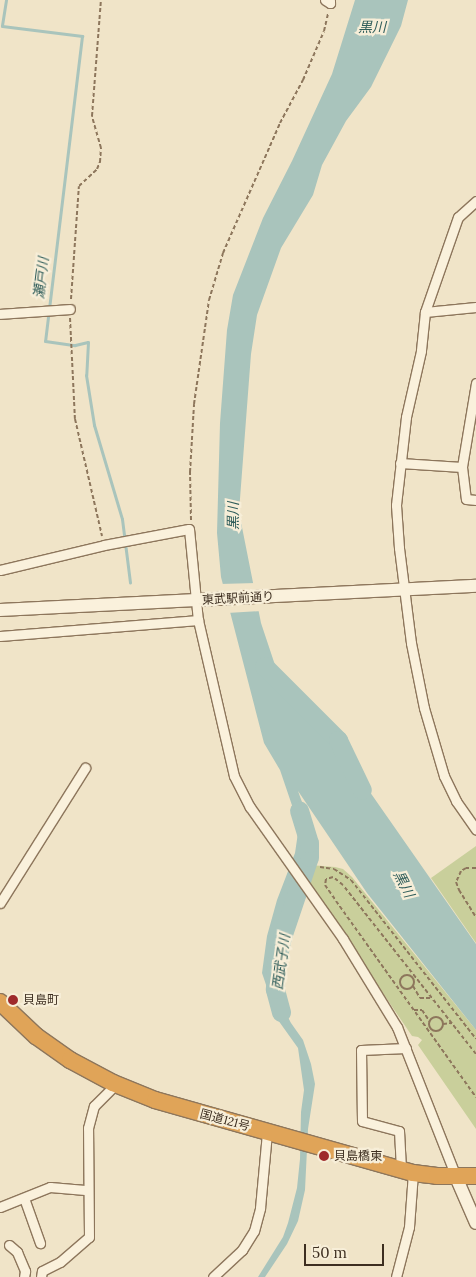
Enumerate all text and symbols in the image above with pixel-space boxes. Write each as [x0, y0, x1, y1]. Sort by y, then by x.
water label: 黒川 [358, 19, 386, 35]
water label: 瀬戸川 [30, 256, 52, 300]
water label: 黒川 [225, 502, 241, 530]
street label: 東武駅前通り [202, 589, 274, 607]
water label: 黒川 [390, 868, 418, 900]
water label: 西武子川 [269, 933, 293, 991]
place label: 貝島町 [23, 993, 59, 1007]
marker: 貝島町 [7, 994, 19, 1006]
street label: 国道121号 [198, 1106, 252, 1134]
place label: 貝島橋東 [334, 1149, 382, 1163]
marker: 貝島橋東 [318, 1150, 330, 1162]
scale bar [306, 1234, 386, 1266]
text: 50 m [312, 1243, 347, 1262]

